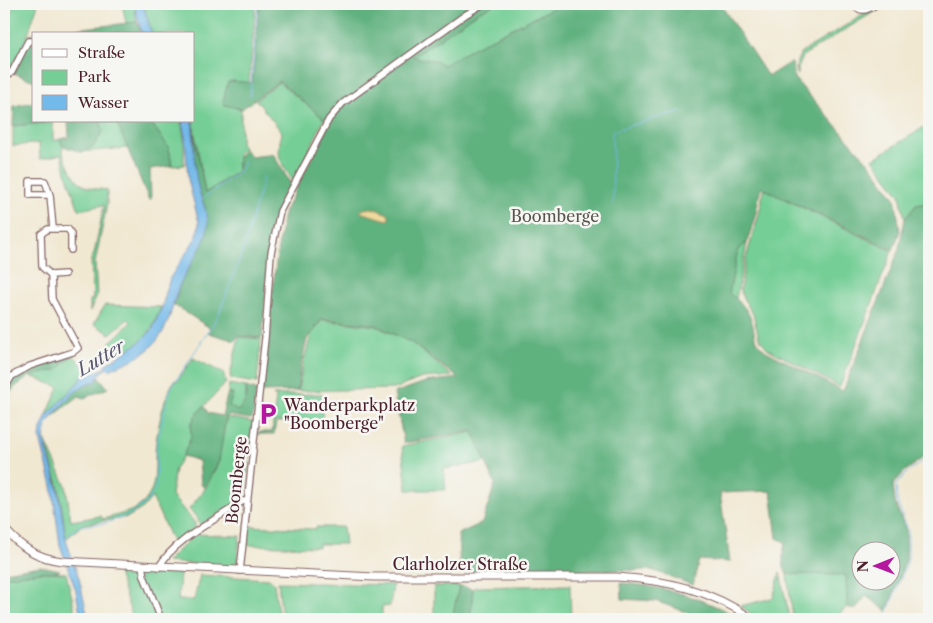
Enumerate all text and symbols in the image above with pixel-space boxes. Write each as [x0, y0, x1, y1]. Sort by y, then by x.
legend [32, 32, 195, 122]
text: Straße [78, 43, 125, 62]
text: Park [78, 67, 112, 86]
text: Wasser [77, 93, 129, 112]
park label: Boomberge [511, 206, 599, 226]
water label: Lutter [71, 334, 130, 382]
place label: Wanderparkplatz "Boomberge" [283, 395, 415, 433]
parking icon: Wanderparkplatz "Boomberge" [255, 401, 281, 427]
street label: Boomberge [221, 435, 251, 525]
north arrow [850, 540, 900, 590]
street label: Clarholzer Straße [392, 554, 528, 574]
text: N [854, 560, 872, 572]

